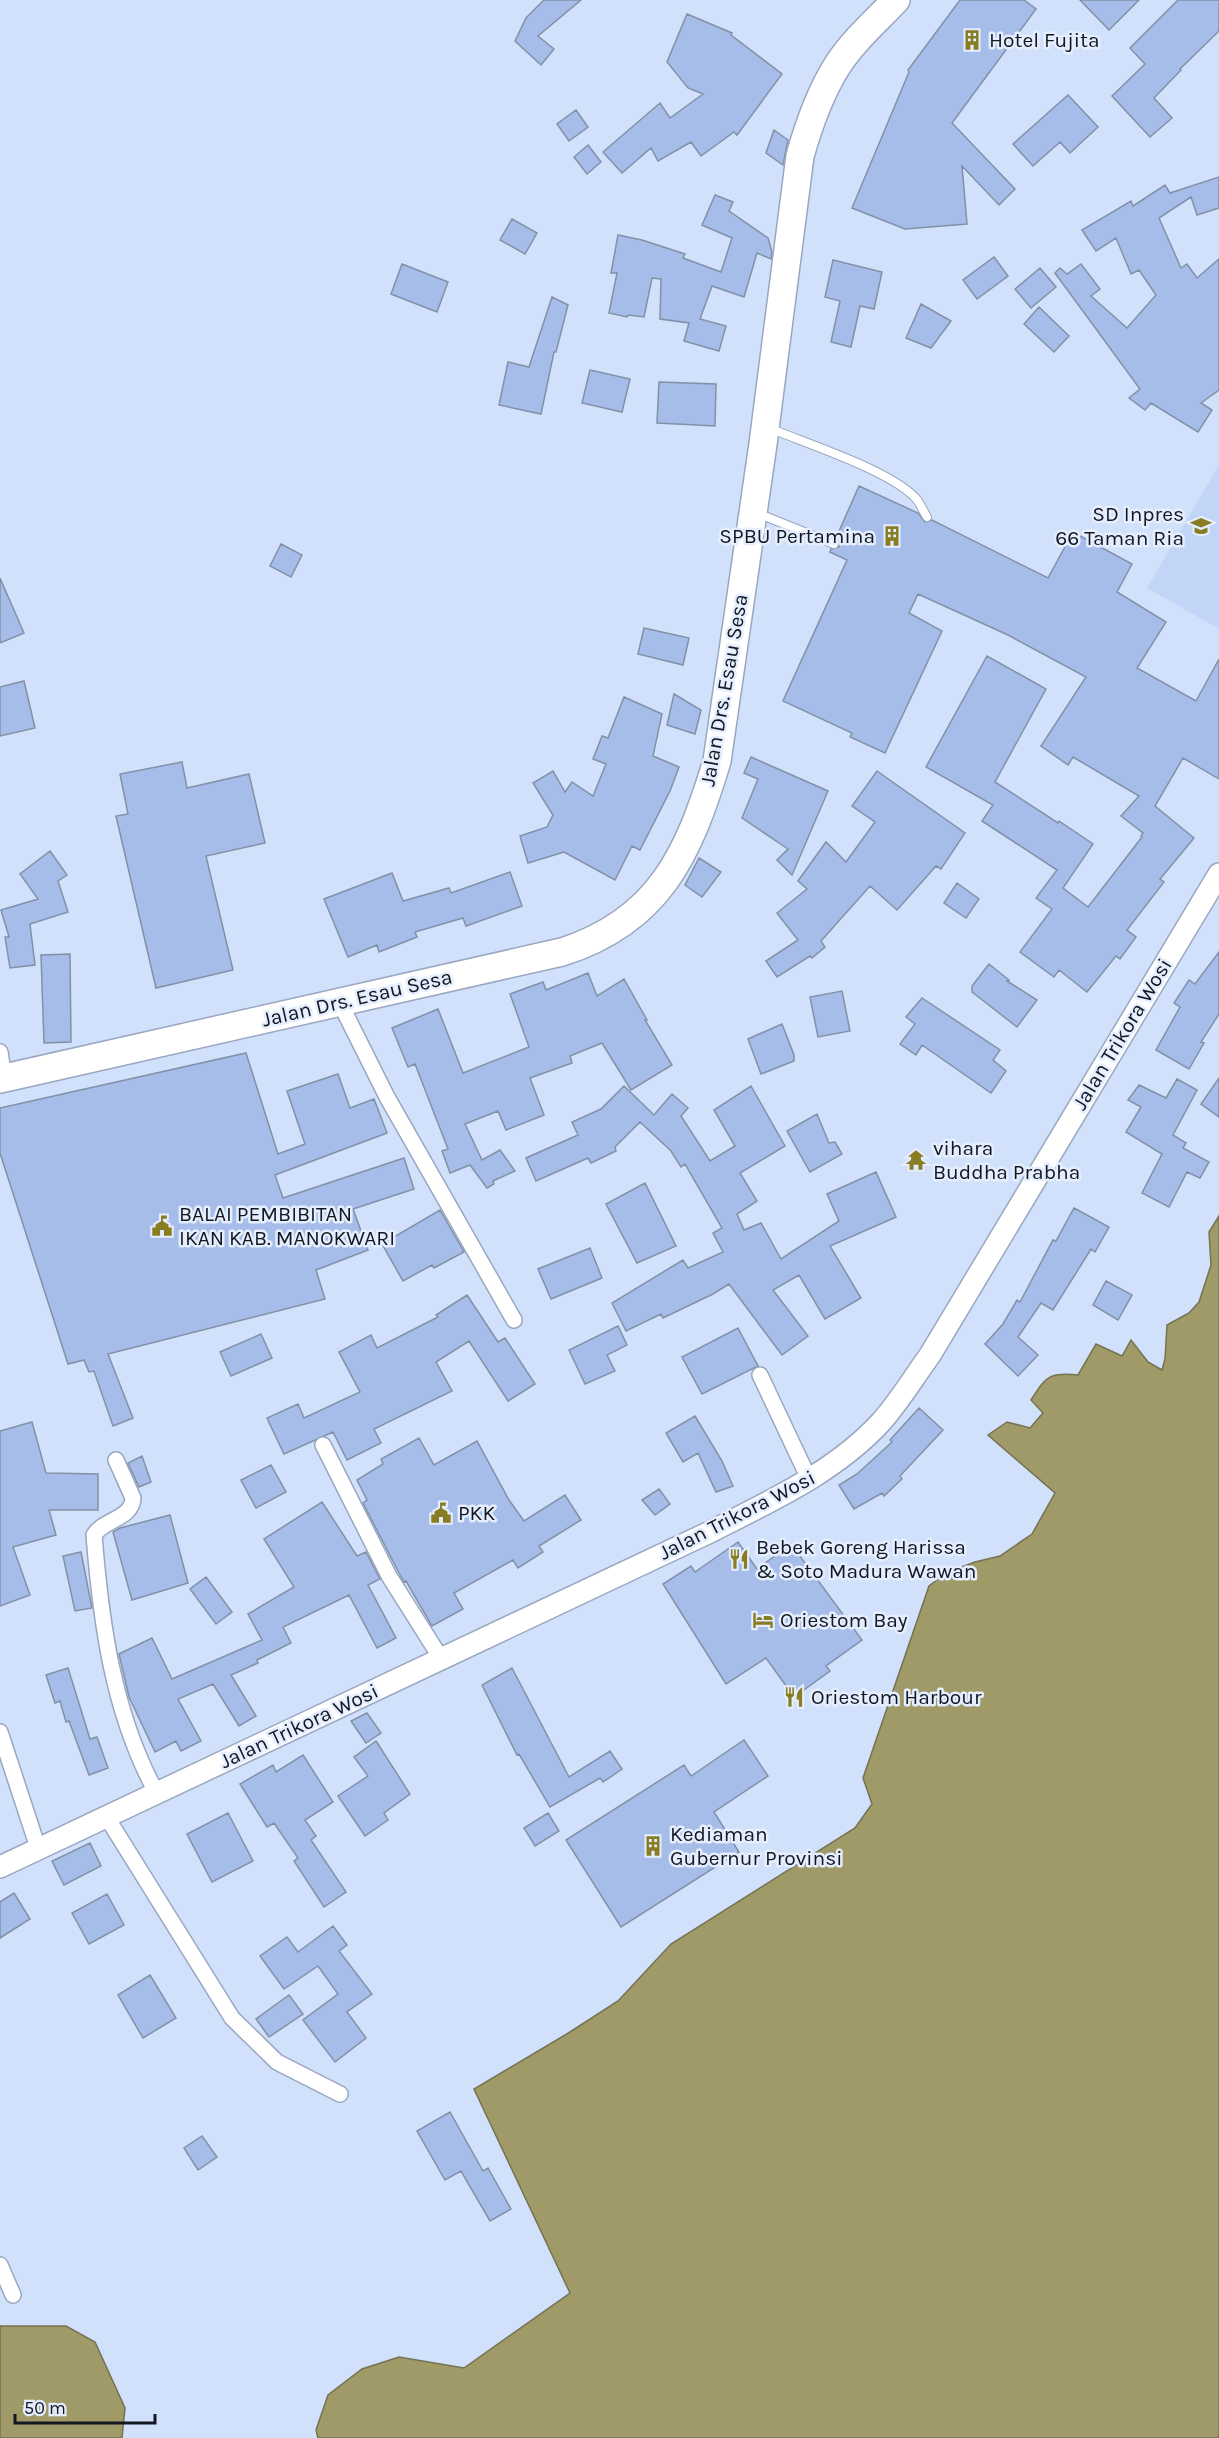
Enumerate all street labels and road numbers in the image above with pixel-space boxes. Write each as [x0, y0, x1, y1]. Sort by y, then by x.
street label: Jalan Drs. Esau Sesa [695, 592, 753, 788]
street label: Jalan Trikora Wosi [1067, 954, 1177, 1114]
street label: Jalan Drs. Esau Sesa [260, 964, 454, 1032]
street label: Jalan Trikora Wosi [655, 1465, 819, 1565]
street label: Jalan Trikora Wosi [216, 1679, 382, 1773]

